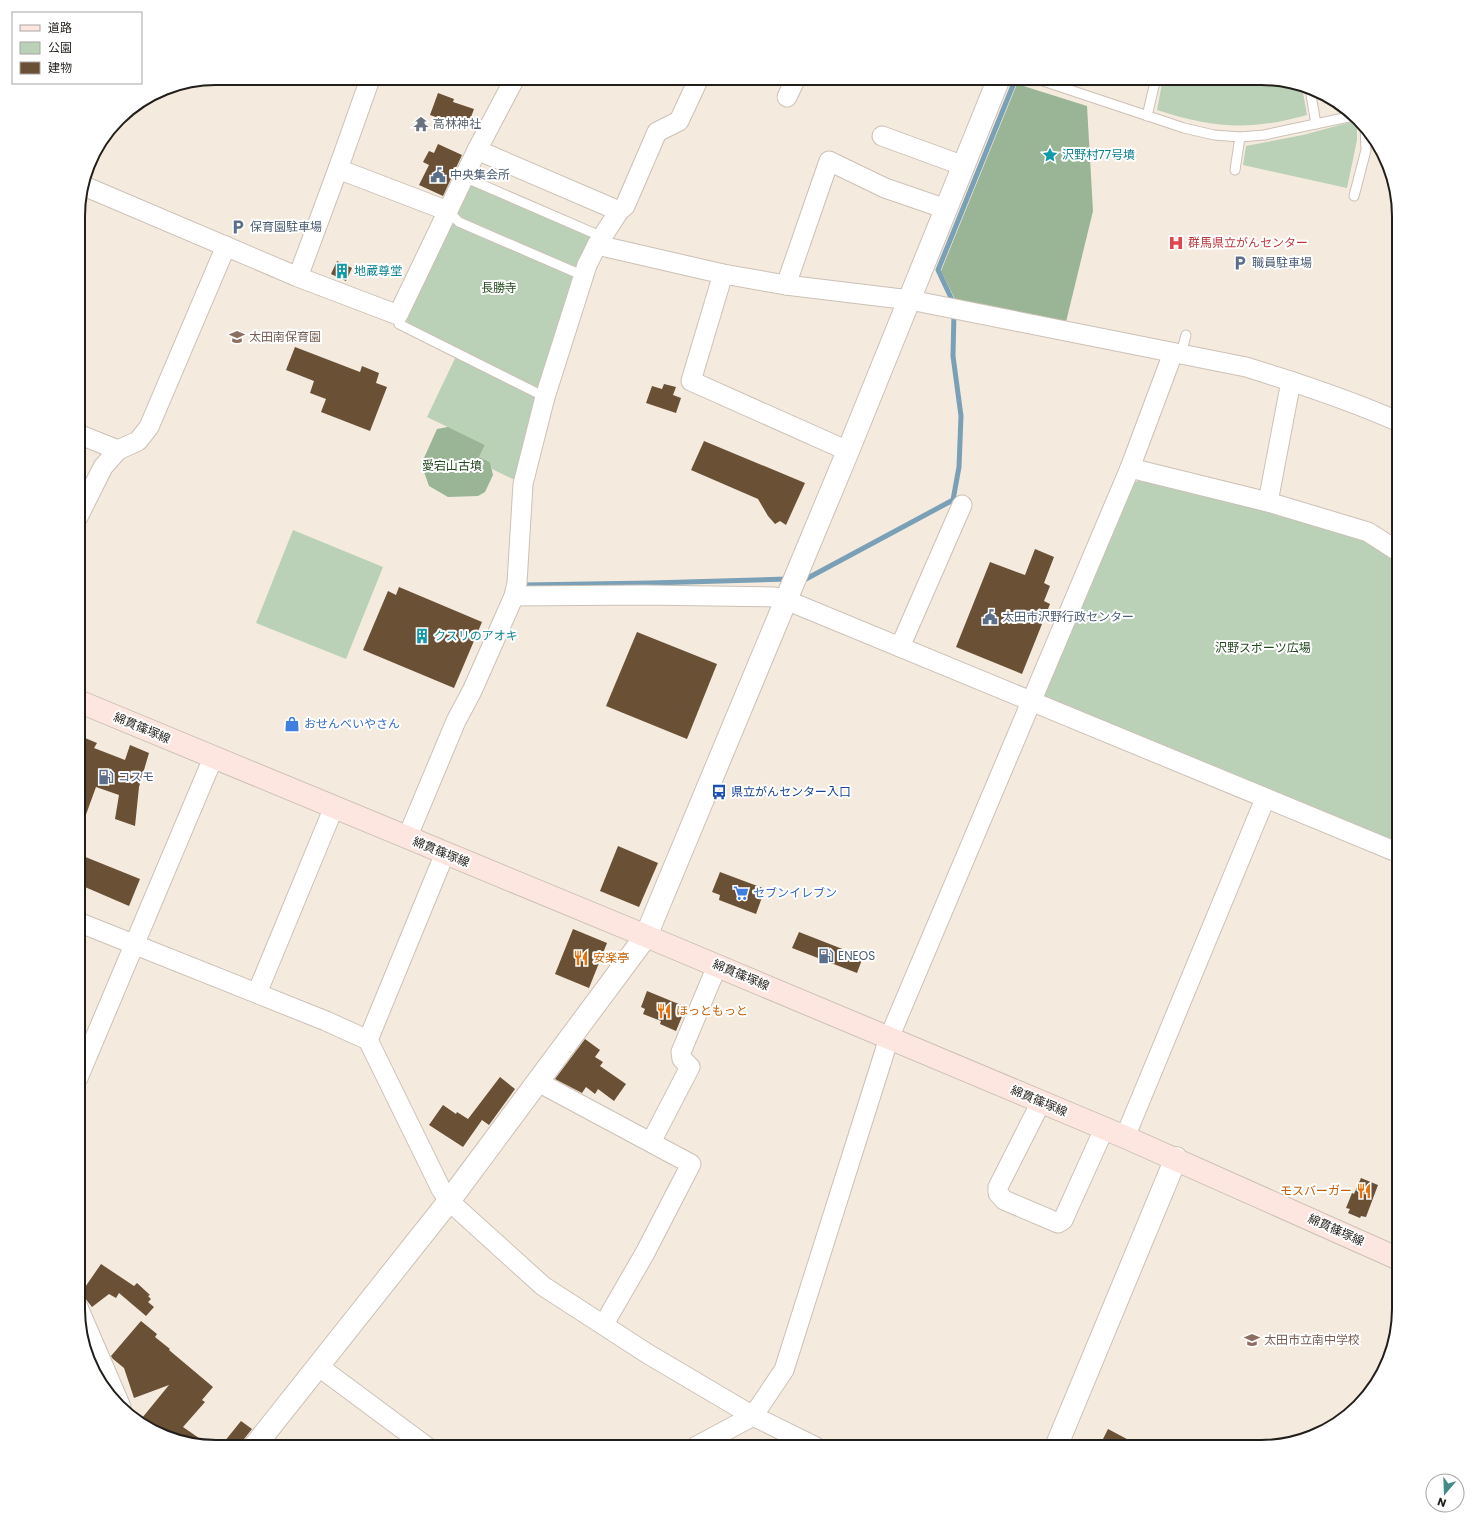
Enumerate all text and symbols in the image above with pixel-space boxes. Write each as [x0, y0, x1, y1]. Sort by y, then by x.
legend [12, 12, 142, 84]
text: 道路 [48, 19, 72, 36]
text: 公園 [48, 39, 72, 56]
text: 建物 [48, 59, 72, 76]
temple icon: 高林神社 [412, 115, 430, 133]
place label: 高林神社 [433, 115, 481, 132]
place icon: 沢野村77号墳 [1041, 146, 1059, 164]
place label: 沢野村77号墳 [1062, 146, 1135, 163]
public building icon: 中央集会所 [429, 166, 447, 184]
place label: 中央集会所 [450, 166, 510, 183]
parking icon: 保育園駐車場 [229, 218, 247, 236]
place label: 保育園駐車場 [250, 218, 322, 235]
hospital icon: 群馬県立がんセンター [1167, 234, 1185, 252]
place label: 群馬県立がんセンター [1188, 234, 1308, 251]
parking icon: 職員駐車場 [1231, 254, 1249, 272]
place label: 職員駐車場 [1252, 254, 1312, 271]
building icon: 地蔵尊堂 [333, 262, 351, 280]
place label: 地蔵尊堂 [354, 262, 402, 279]
park label: 長勝寺 [481, 279, 517, 296]
school or university icon: 太田南保育園 [228, 328, 246, 346]
place label: 太田南保育園 [249, 328, 321, 345]
park label: 愛宕山古墳 [422, 457, 482, 474]
public building icon: 太田市沢野行政センター [981, 608, 999, 626]
place label: 太田市沢野行政センター [1002, 608, 1134, 625]
building icon: クスリのアオキ [413, 627, 431, 645]
place label: クスリのアオキ [434, 627, 518, 644]
park label: 沢野スポーツ広場 [1215, 639, 1311, 656]
street label: 綿貫篠塚線 [111, 708, 173, 747]
shop icon: おせんべいやさん [283, 715, 301, 733]
place label: おせんべいやさん [304, 715, 400, 732]
fuel station icon: コスモ [97, 768, 115, 786]
place label: コスモ [118, 768, 154, 785]
bus stop icon: 県立がんセンター入口 [710, 783, 728, 801]
place label: 県立がんセンター入口 [731, 783, 851, 800]
street label: 綿貫篠塚線 [410, 832, 472, 871]
supermarket icon: セブンイレブン [732, 884, 750, 902]
place label: セブンイレブン [753, 884, 837, 901]
fuel station icon: ENEOS [817, 947, 835, 965]
place label: ENEOS [838, 947, 875, 964]
restaurant icon: 安楽亭 [572, 949, 590, 967]
place label: 安楽亭 [593, 949, 629, 966]
street label: 綿貫篠塚線 [710, 955, 772, 994]
restaurant icon: ほっともっと [655, 1002, 673, 1020]
place label: ほっともっと [676, 1002, 748, 1019]
street label: 綿貫篠塚線 [1008, 1081, 1070, 1120]
place label: モスバーガー [1280, 1182, 1352, 1199]
restaurant icon: モスバーガー [1355, 1182, 1373, 1200]
street label: 綿貫篠塚線 [1305, 1210, 1367, 1250]
school or university icon: 太田市立南中学校 [1243, 1331, 1261, 1349]
place label: 太田市立南中学校 [1264, 1331, 1360, 1348]
north arrow [1425, 1473, 1465, 1513]
text: N [1435, 1494, 1448, 1511]

